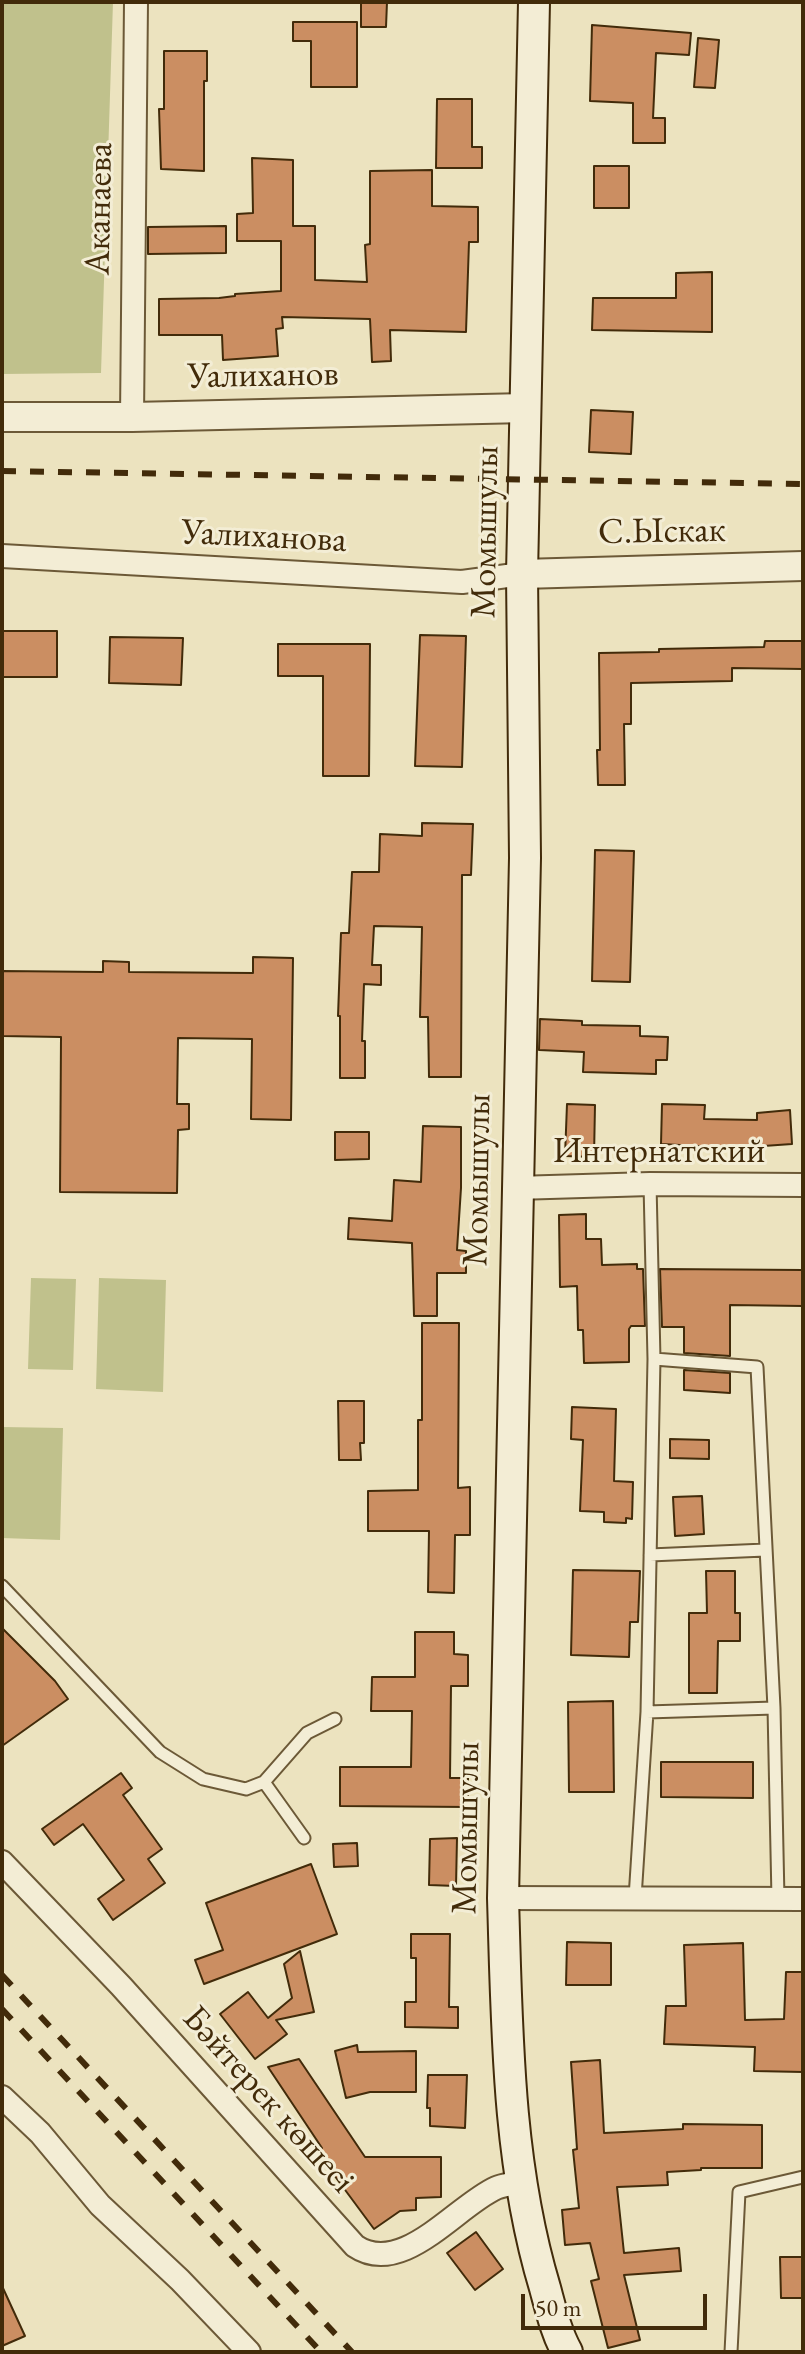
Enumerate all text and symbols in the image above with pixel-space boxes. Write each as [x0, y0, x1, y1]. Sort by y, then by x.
street label: Аканаева [77, 142, 123, 276]
street label: Уалиханов [187, 353, 339, 399]
street label: Момышулы [463, 445, 509, 619]
street label: С.Ыскак [598, 509, 726, 555]
street label: Уалиханова [180, 511, 348, 563]
street label: Момышулы [455, 1093, 501, 1267]
street label: Интернатский [553, 1130, 765, 1174]
street label: Момышулы [444, 1741, 490, 1915]
street label: Бәйтерек көшесі [173, 1998, 363, 2202]
scale bar [525, 2278, 711, 2328]
text: 50 m [535, 2292, 582, 2323]

